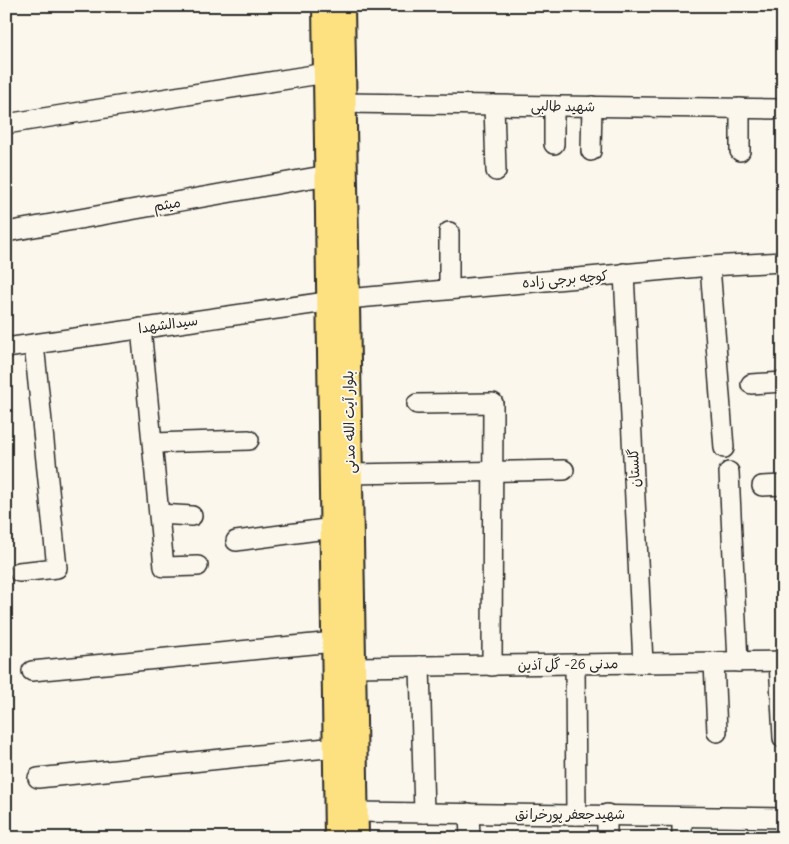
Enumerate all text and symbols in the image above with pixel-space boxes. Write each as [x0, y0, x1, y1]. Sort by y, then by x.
street label: شهید طالبی [531, 96, 595, 116]
street label: میثم [152, 193, 182, 217]
street label: کوچه برجى زاده [521, 266, 609, 293]
street label: سیدالشهدا [137, 311, 199, 337]
street label: بلوار آیت الله مدنی [339, 370, 359, 474]
street label: گلستان [624, 448, 644, 488]
street label: مدنی 26- گل آذین [518, 654, 618, 674]
street label: شهیدجعفر پورخرانق [515, 805, 625, 824]

